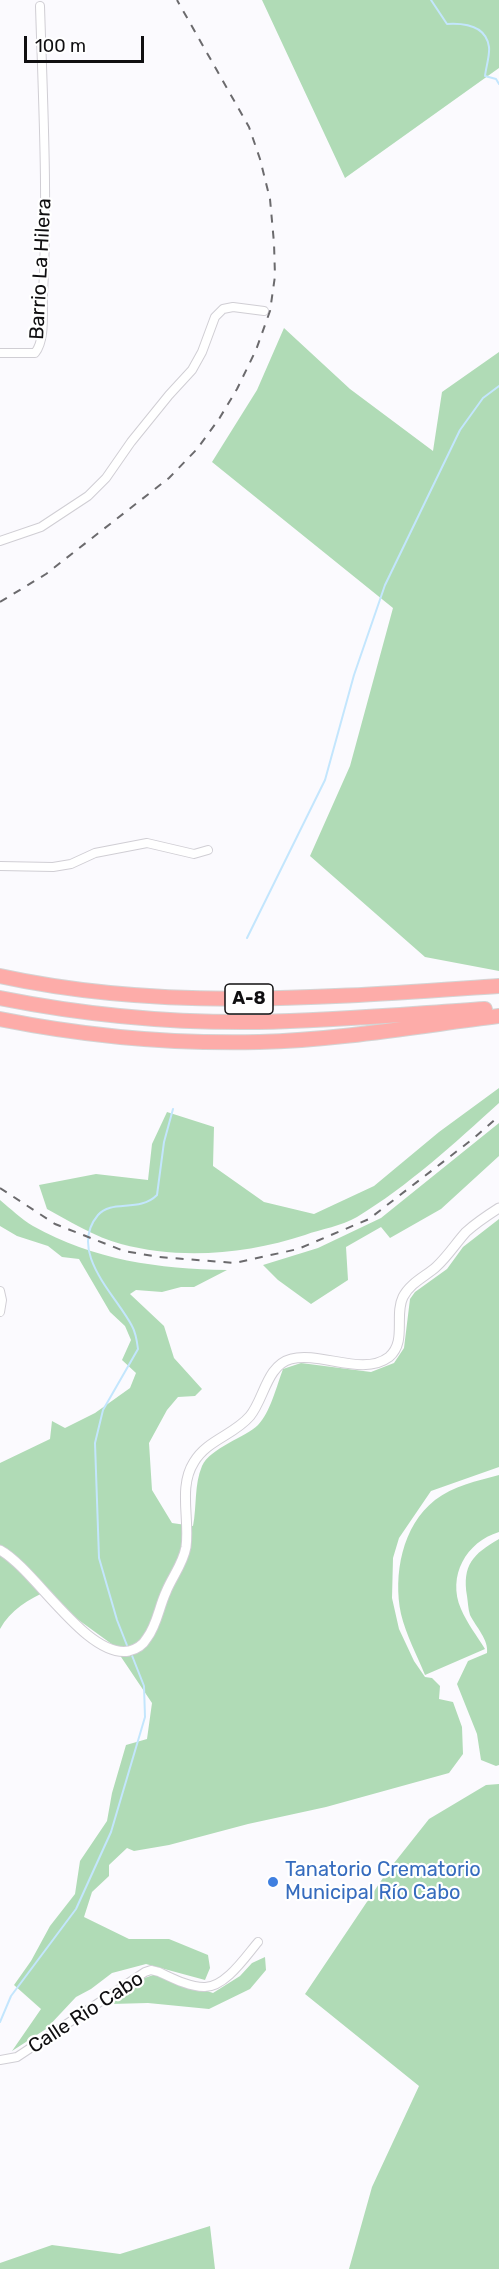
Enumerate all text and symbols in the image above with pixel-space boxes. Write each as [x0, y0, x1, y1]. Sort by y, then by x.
scale bar [27, 24, 147, 62]
text: 100 m [35, 35, 86, 57]
street label: Barrio La Hilera [25, 198, 57, 340]
road number: A-8 [225, 984, 273, 1014]
place label: Tanatorio Crematorio Municipal Río Cabo [285, 1858, 481, 1905]
marker: Tanatorio Crematorio Municipal Río Cabo [266, 1875, 280, 1889]
street label: Calle Rio Cabo [24, 1967, 148, 2059]

